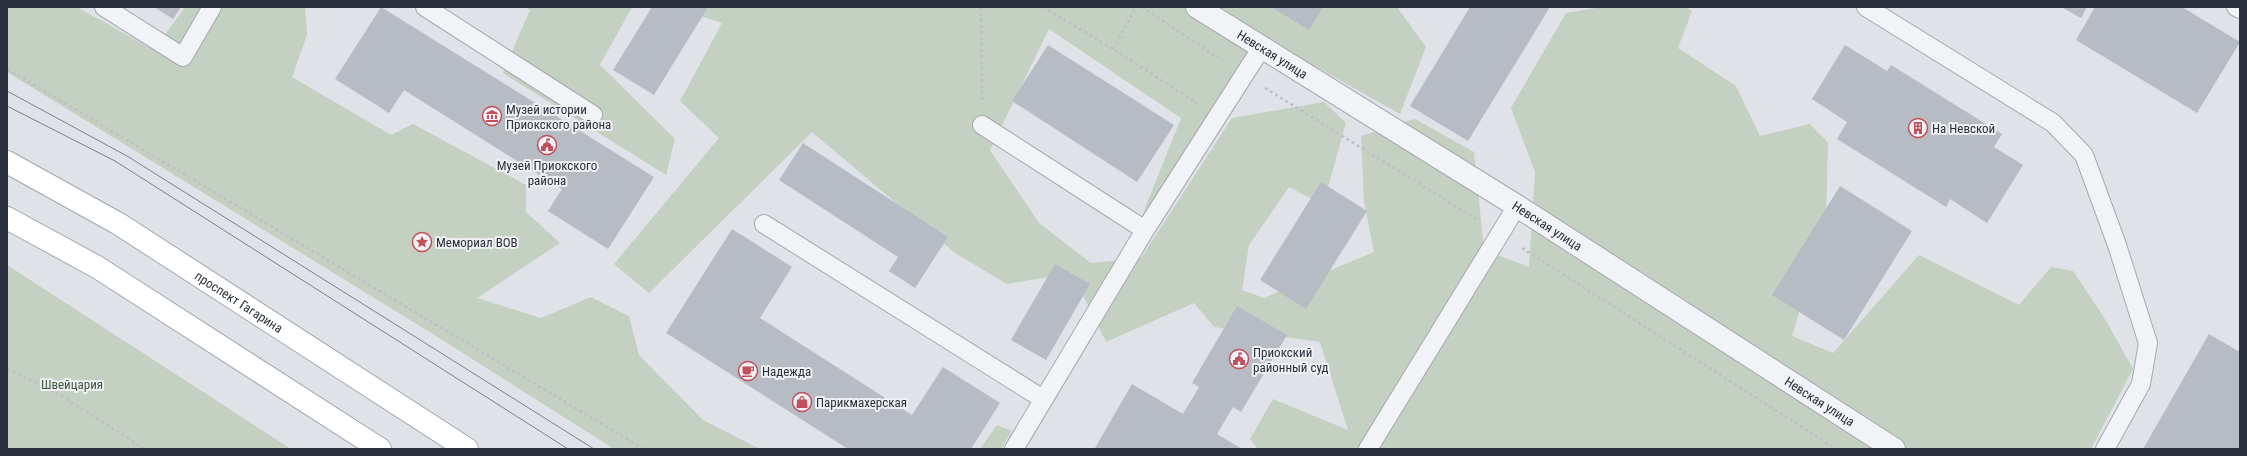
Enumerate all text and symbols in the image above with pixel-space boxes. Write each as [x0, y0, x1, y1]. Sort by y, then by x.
street label: Невская улица [1234, 27, 1310, 82]
place label: Музей истории Приокского района [506, 102, 611, 132]
museum icon: Музей истории Приокского района [481, 105, 503, 127]
building icon: На Невской [1907, 117, 1929, 139]
place label: На Невской [1932, 121, 1995, 136]
public building icon: Музей Приокского района [536, 134, 558, 156]
place label: Музей Приокского района [497, 158, 597, 188]
street label: Невская улица [1509, 198, 1585, 254]
place icon: Мемориал ВОВ [411, 231, 433, 253]
place label: Мемориал ВОВ [436, 235, 518, 250]
street label: проспект Гагарина [192, 268, 285, 336]
place label: Приокский районный суд [1253, 345, 1329, 375]
public building icon: Приокский районный суд [1228, 348, 1250, 370]
cafe icon: Надежда [737, 360, 759, 382]
place label: Надежда [762, 364, 811, 379]
street label: Невская улица [1782, 374, 1857, 430]
park label: Швейцария [41, 377, 103, 392]
shop icon: Парикмахерская [791, 391, 813, 413]
place label: Парикмахерская [816, 395, 907, 410]

